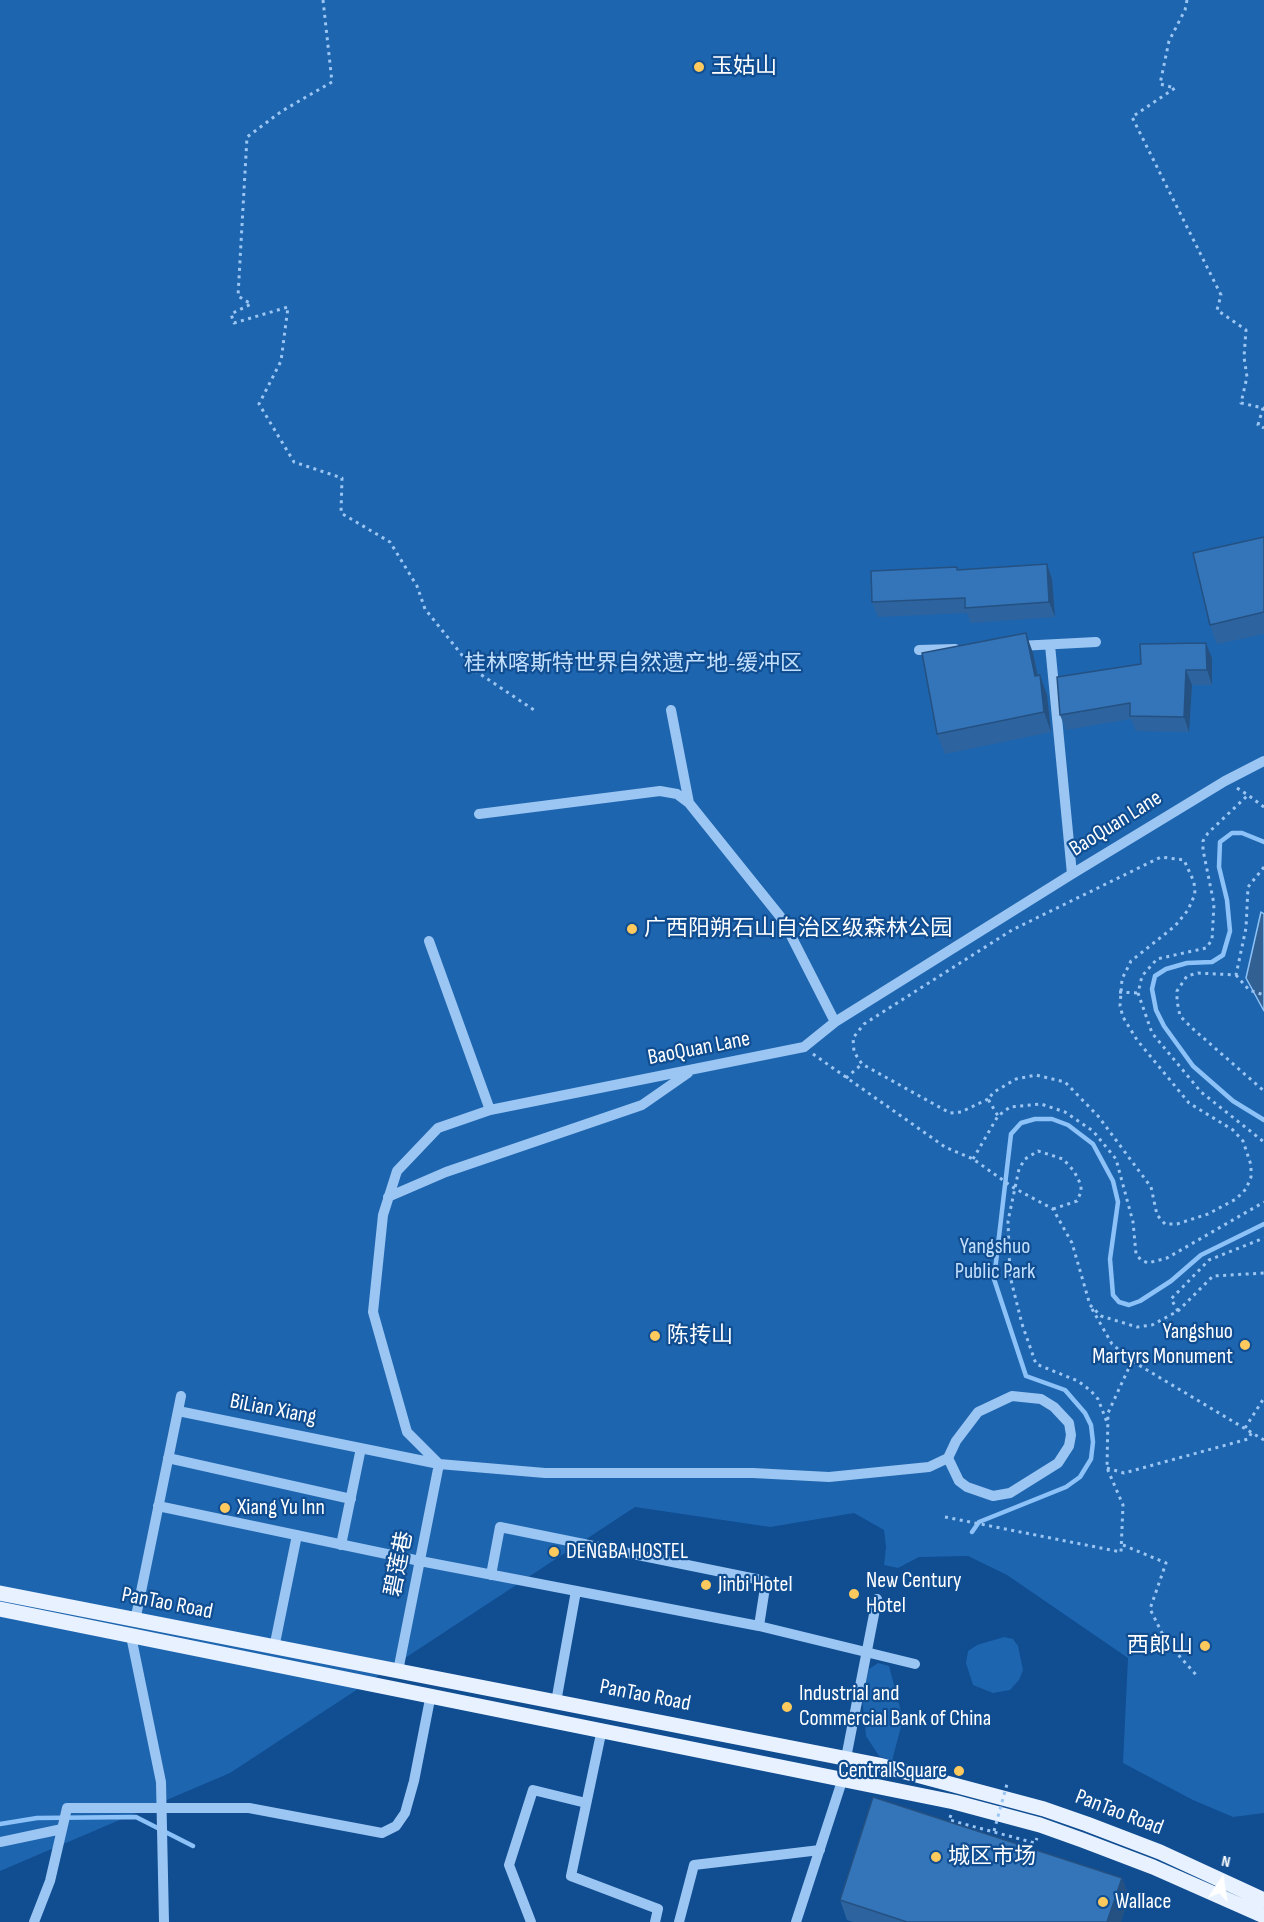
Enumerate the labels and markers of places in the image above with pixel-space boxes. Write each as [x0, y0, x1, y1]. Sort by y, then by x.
place label: 玉姑山 [711, 54, 777, 80]
marker: 玉姑山 [692, 60, 706, 74]
place label: 广西阳朔石山自治区级森林公园 [644, 916, 952, 942]
marker: 广西阳朔石山自治区级森林公园 [625, 922, 639, 936]
place label: Yangshuo Martyrs Monument [1092, 1319, 1233, 1370]
place label: 陈抟山 [667, 1323, 733, 1349]
marker: 陈抟山 [648, 1329, 662, 1343]
marker: Yangshuo Martyrs Monument [1238, 1338, 1252, 1352]
place label: Xiang Yu Inn [237, 1495, 325, 1521]
marker: Xiang Yu Inn [218, 1501, 232, 1515]
place label: DENGBA HOSTEL [566, 1539, 688, 1565]
marker: DENGBA HOSTEL [547, 1545, 561, 1559]
place label: New Century Hotel [866, 1568, 962, 1620]
place label: Jinbi Hotel [718, 1572, 793, 1598]
marker: Jinbi Hotel [699, 1578, 713, 1592]
marker: New Century Hotel [847, 1587, 861, 1601]
place label: 西郎山 [1127, 1633, 1193, 1659]
marker: 西郎山 [1198, 1639, 1212, 1653]
place label: Industrial and Commercial Bank of China [799, 1681, 991, 1732]
marker: Industrial and Commercial Bank of China [780, 1700, 794, 1714]
place label: Central Square [838, 1758, 947, 1784]
marker: Central Square [952, 1764, 966, 1778]
place label: 城区市场 [948, 1844, 1036, 1870]
marker: 城区市场 [929, 1850, 943, 1864]
place label: Wallace [1115, 1889, 1171, 1915]
marker: Wallace [1096, 1895, 1110, 1909]

